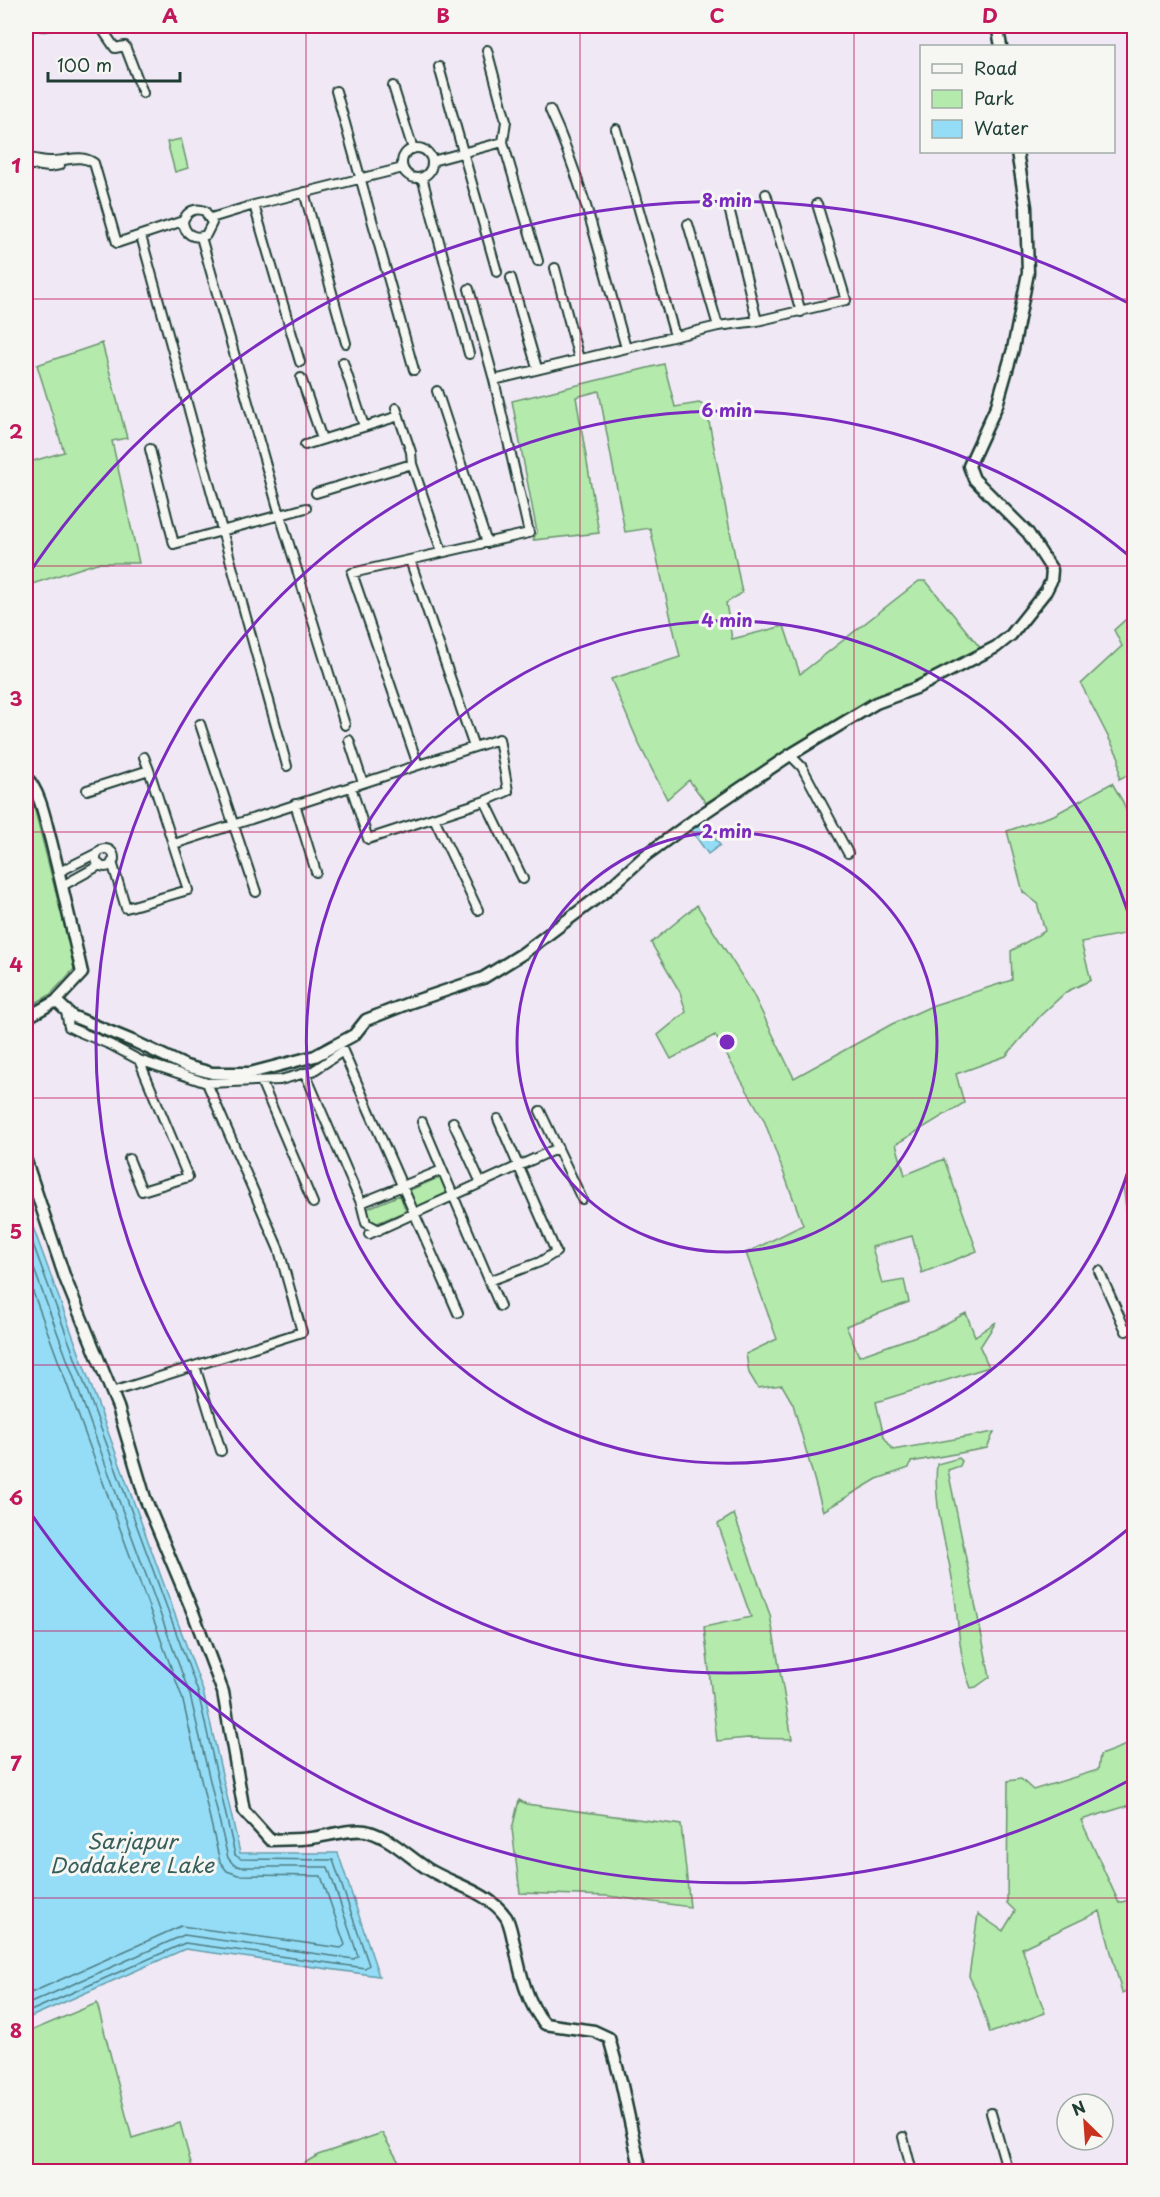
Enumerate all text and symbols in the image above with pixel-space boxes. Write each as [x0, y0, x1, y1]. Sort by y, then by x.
text: A [162, 0, 178, 30]
text: B [436, 0, 450, 30]
text: C [709, 0, 725, 30]
text: D [982, 0, 998, 30]
scale bar [48, 45, 180, 83]
legend [920, 45, 1115, 153]
text: 100 m [57, 51, 112, 78]
text: Road [974, 54, 1018, 81]
text: Park [974, 84, 1014, 111]
text: Water [974, 114, 1029, 141]
text: 1 [11, 150, 21, 180]
text: 8 min [702, 186, 752, 213]
text: 6 min [702, 396, 752, 423]
text: 2 [9, 416, 23, 446]
text: 4 min [701, 606, 753, 633]
text: 3 [9, 683, 23, 713]
text: 2 min [702, 817, 752, 844]
text: 4 [9, 949, 23, 979]
centre of rings [717, 1032, 737, 1052]
text: 5 [10, 1216, 22, 1246]
text: 6 [9, 1482, 23, 1512]
text: 7 [10, 1748, 22, 1778]
water label: Sarjapur Doddakere Lake [50, 1824, 216, 1880]
text: 8 [10, 2015, 22, 2045]
north arrow [1055, 2092, 1115, 2152]
text: N [1067, 2094, 1089, 2121]

